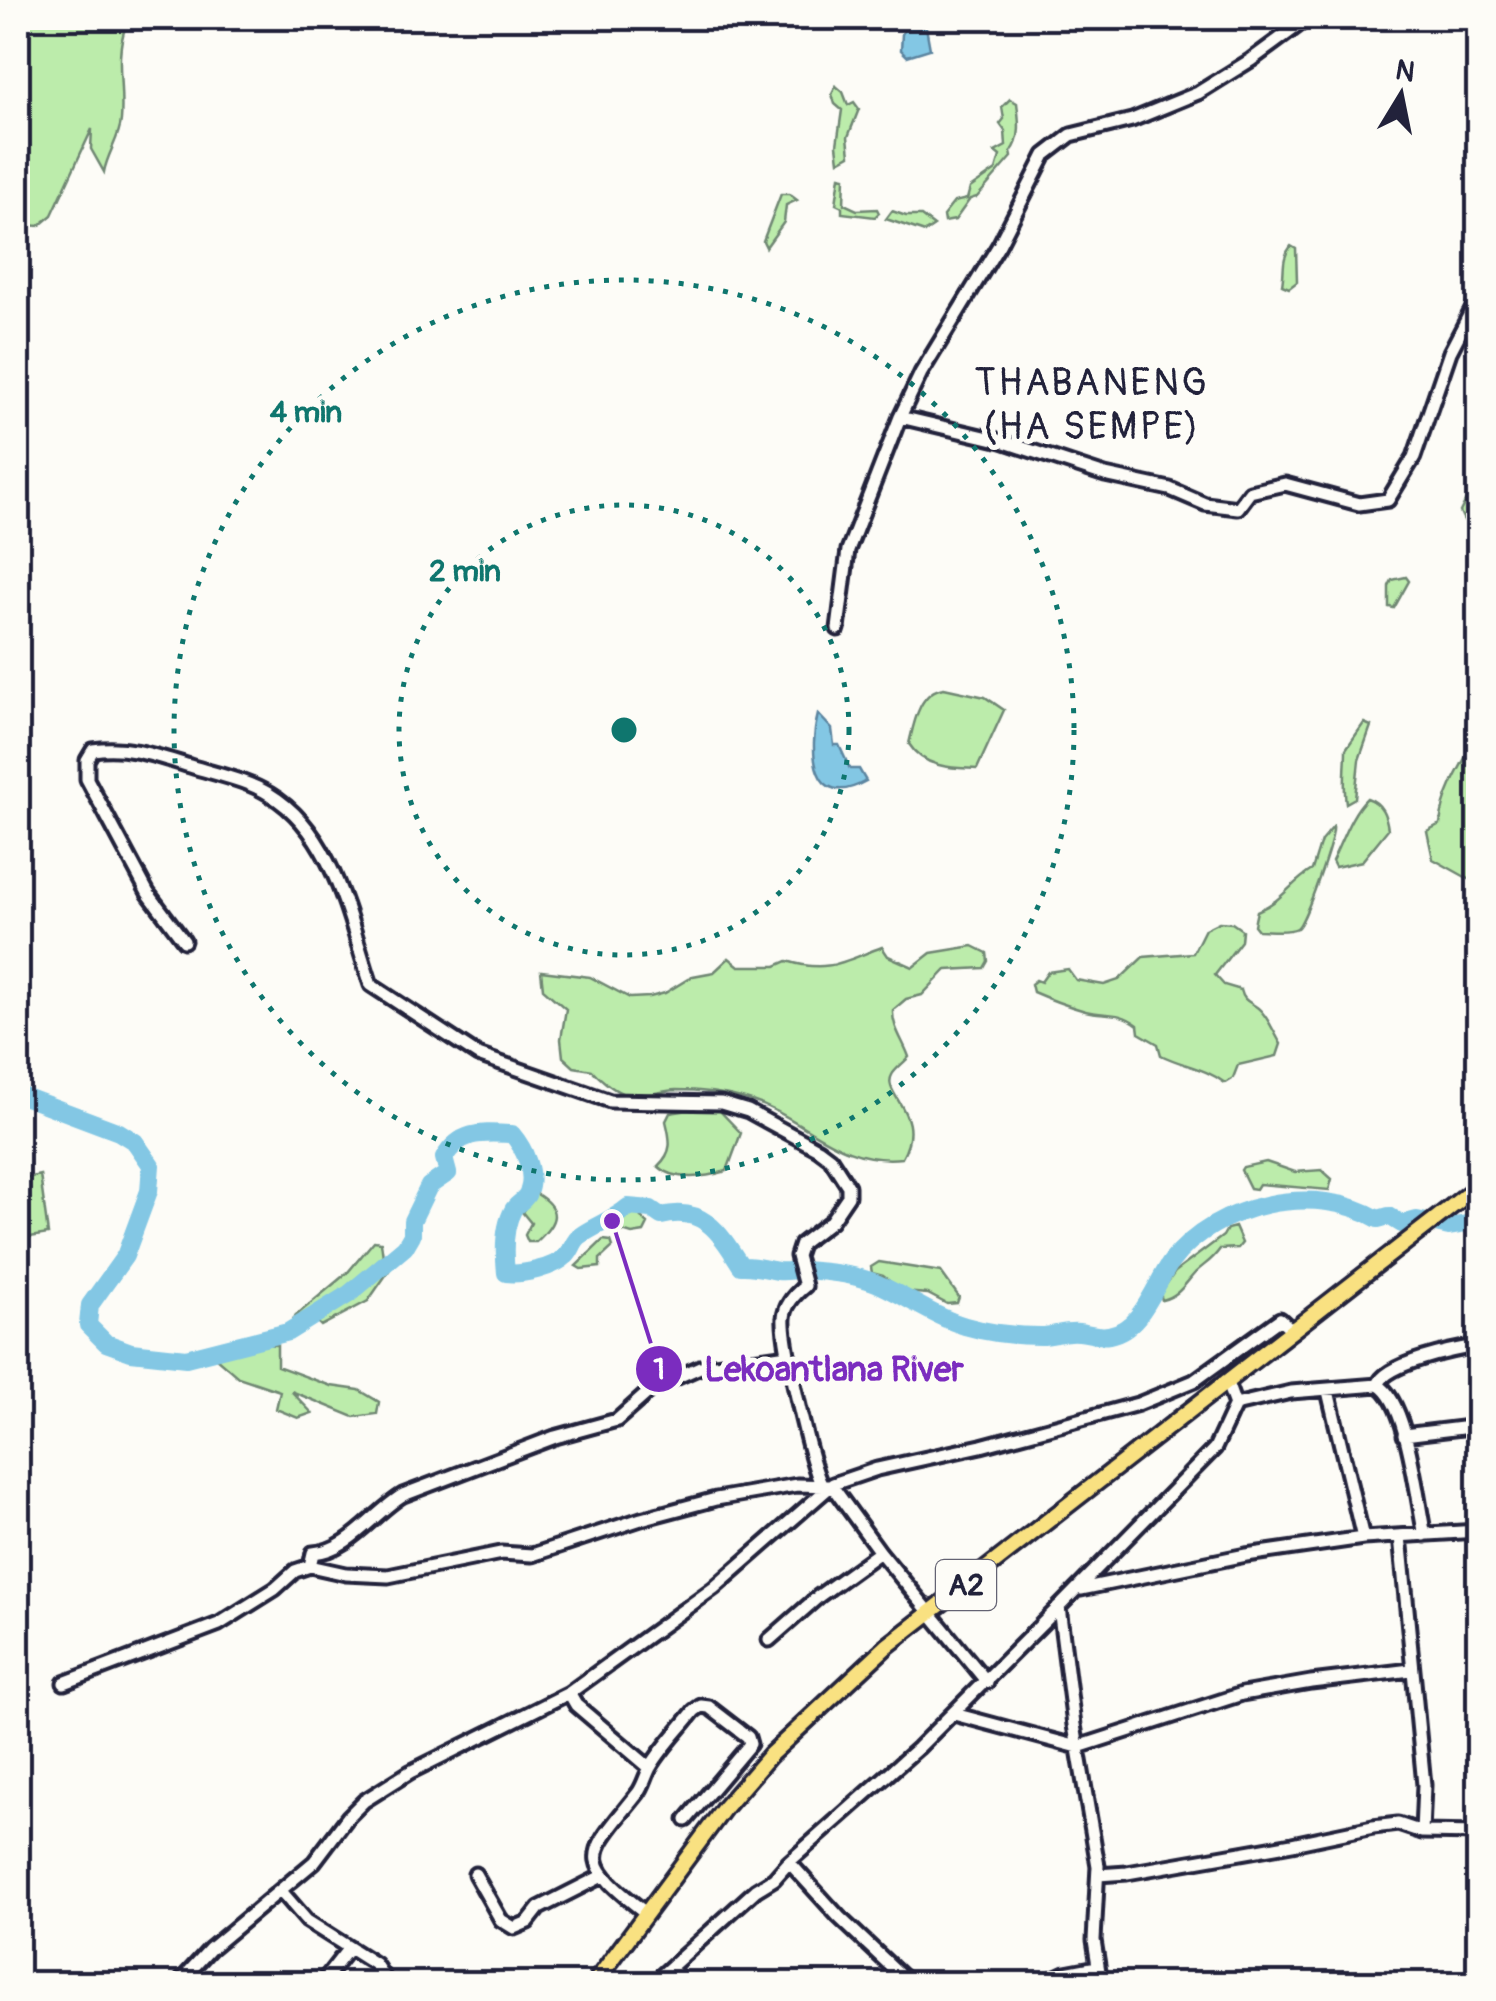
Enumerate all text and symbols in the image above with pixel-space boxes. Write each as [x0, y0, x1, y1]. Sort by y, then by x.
north arrow [1351, 45, 1451, 145]
text: N [1393, 53, 1417, 91]
district label: THABANENG (HA SEMPE) [975, 359, 1209, 451]
text: 4 min [270, 394, 342, 431]
text: 2 min [429, 553, 501, 590]
centre of rings [606, 712, 642, 748]
callout: Lekoantlana River [634, 1336, 983, 1401]
text: Lekoantlana River [704, 1348, 964, 1392]
text: 1 [653, 1351, 665, 1388]
road number: A2 [936, 1560, 996, 1610]

